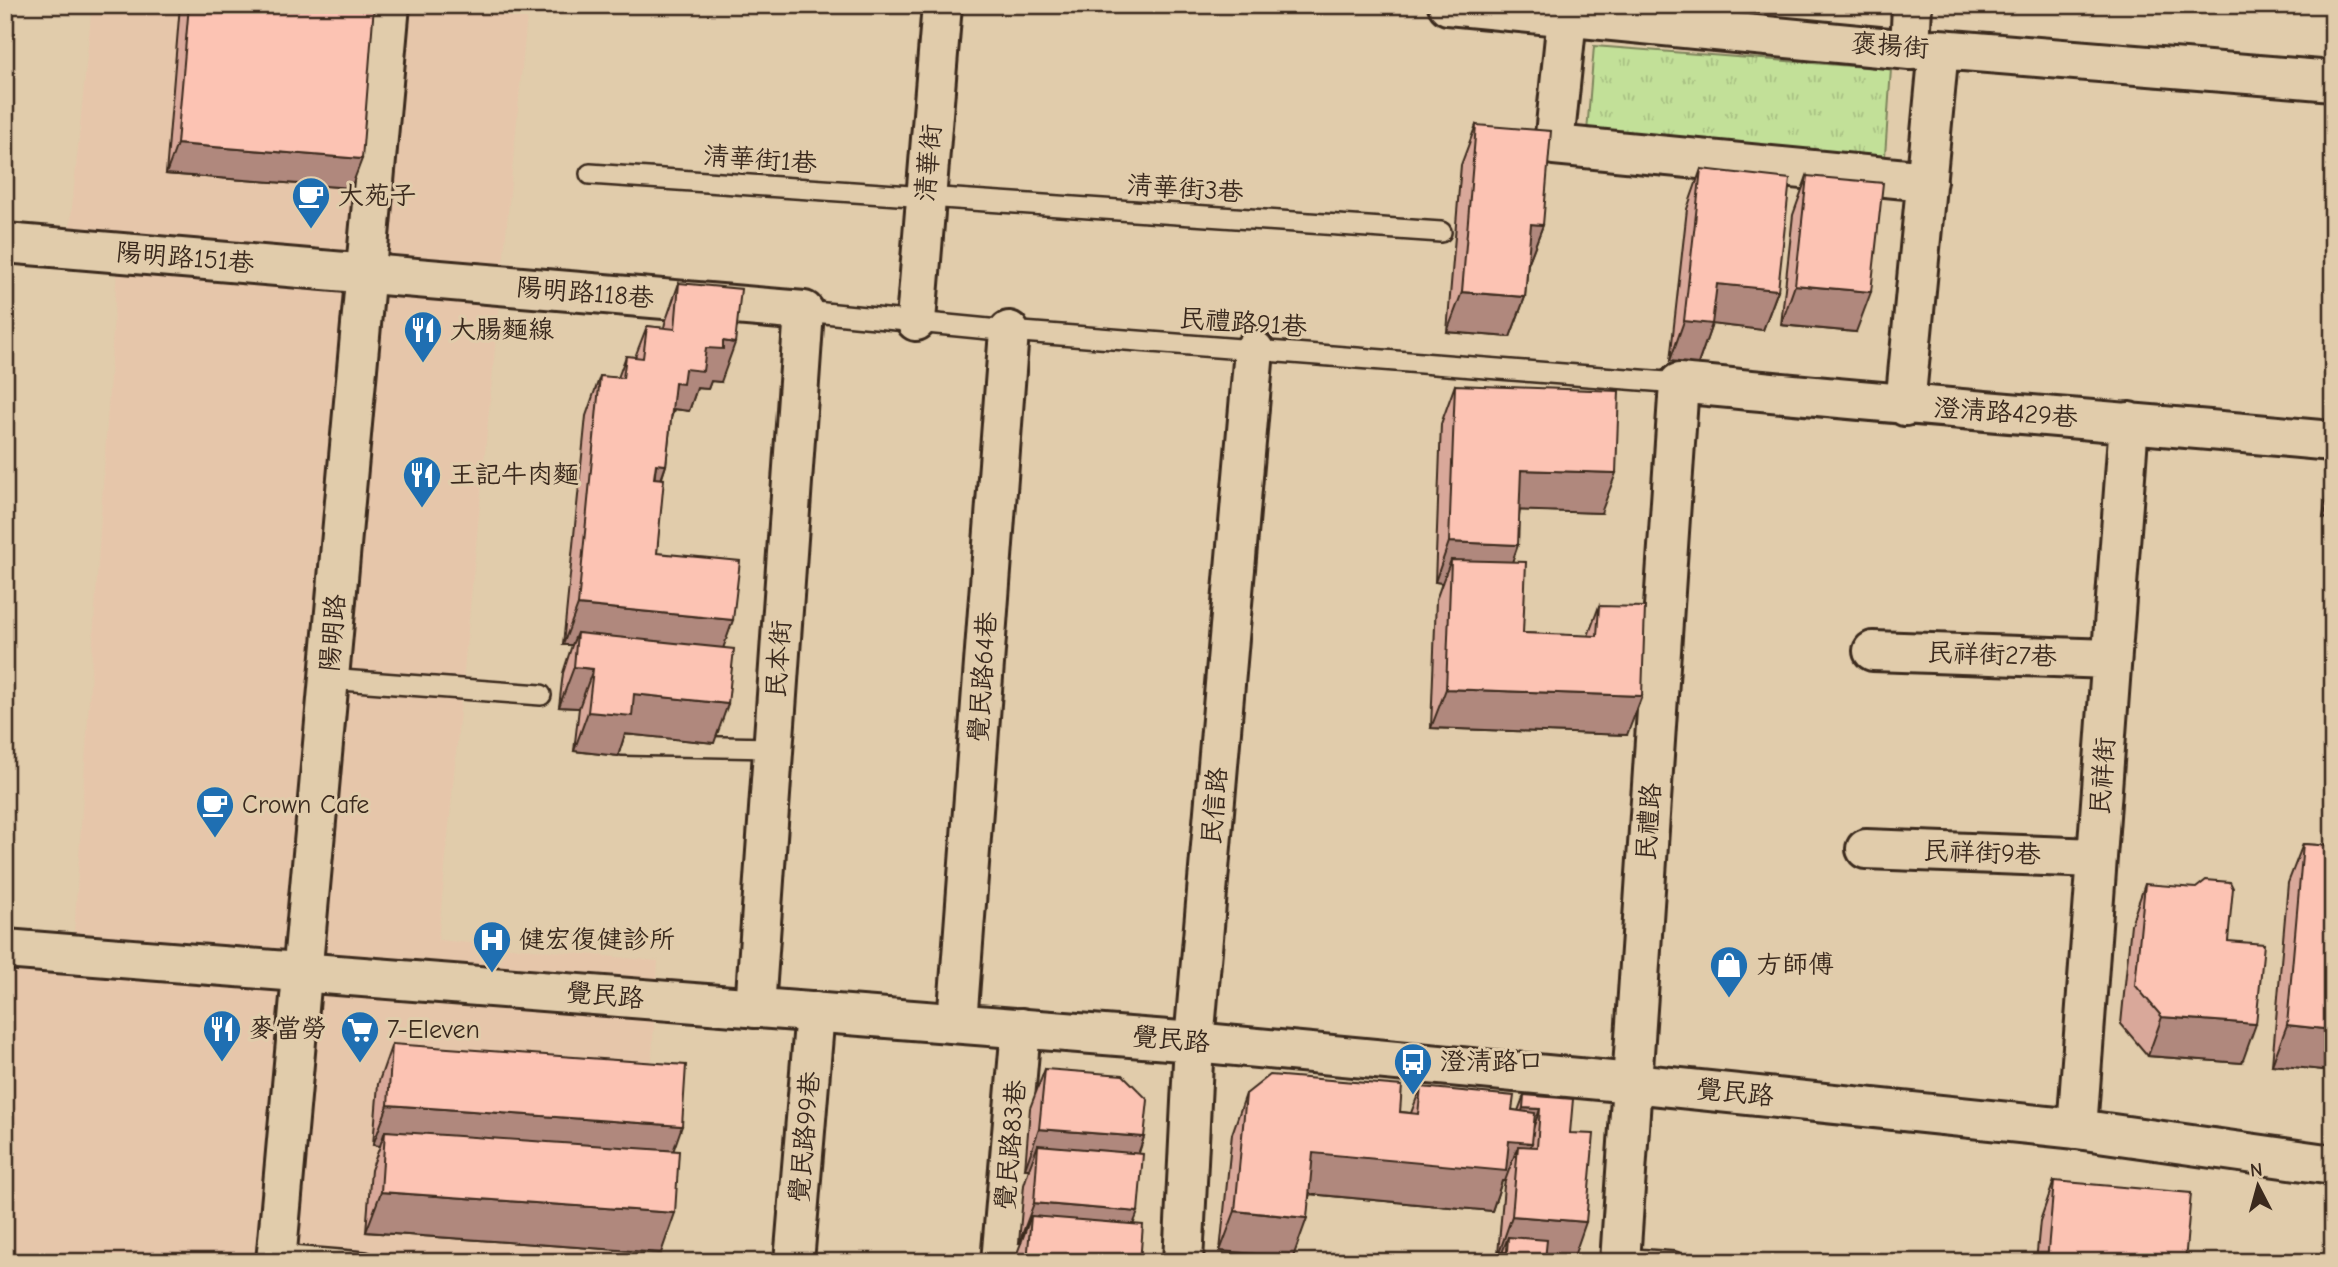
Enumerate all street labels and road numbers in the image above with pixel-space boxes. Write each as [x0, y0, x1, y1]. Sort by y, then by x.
street label: 褒揚街 [1850, 28, 1930, 64]
street label: 清華街 [911, 123, 947, 203]
street label: 清華街1巷 [702, 141, 818, 179]
street label: 清華街3巷 [1126, 170, 1244, 208]
street label: 陽明路151巷 [115, 237, 255, 279]
street label: 陽明路118巷 [515, 272, 655, 314]
street label: 民禮路91巷 [1178, 304, 1308, 342]
street label: 澄清路429巷 [1933, 393, 2079, 433]
street label: 陽明路 [315, 593, 351, 673]
street label: 覺民路64巷 [963, 611, 1003, 743]
street label: 民本街 [761, 619, 797, 699]
street label: 民祥街27巷 [1927, 638, 2057, 672]
street label: 民祥街 [2085, 736, 2121, 816]
street label: 民信路 [1197, 766, 1233, 846]
street label: 民禮路 [1631, 782, 1667, 862]
street label: 民祥街9巷 [1923, 836, 2041, 870]
street label: 覺民路 [565, 978, 645, 1014]
street label: 覺民路 [1131, 1022, 1211, 1058]
street label: 覺民路99巷 [784, 1070, 826, 1204]
street label: 覺民路 [1695, 1074, 1775, 1112]
street label: 覺民路83巷 [990, 1079, 1032, 1211]

